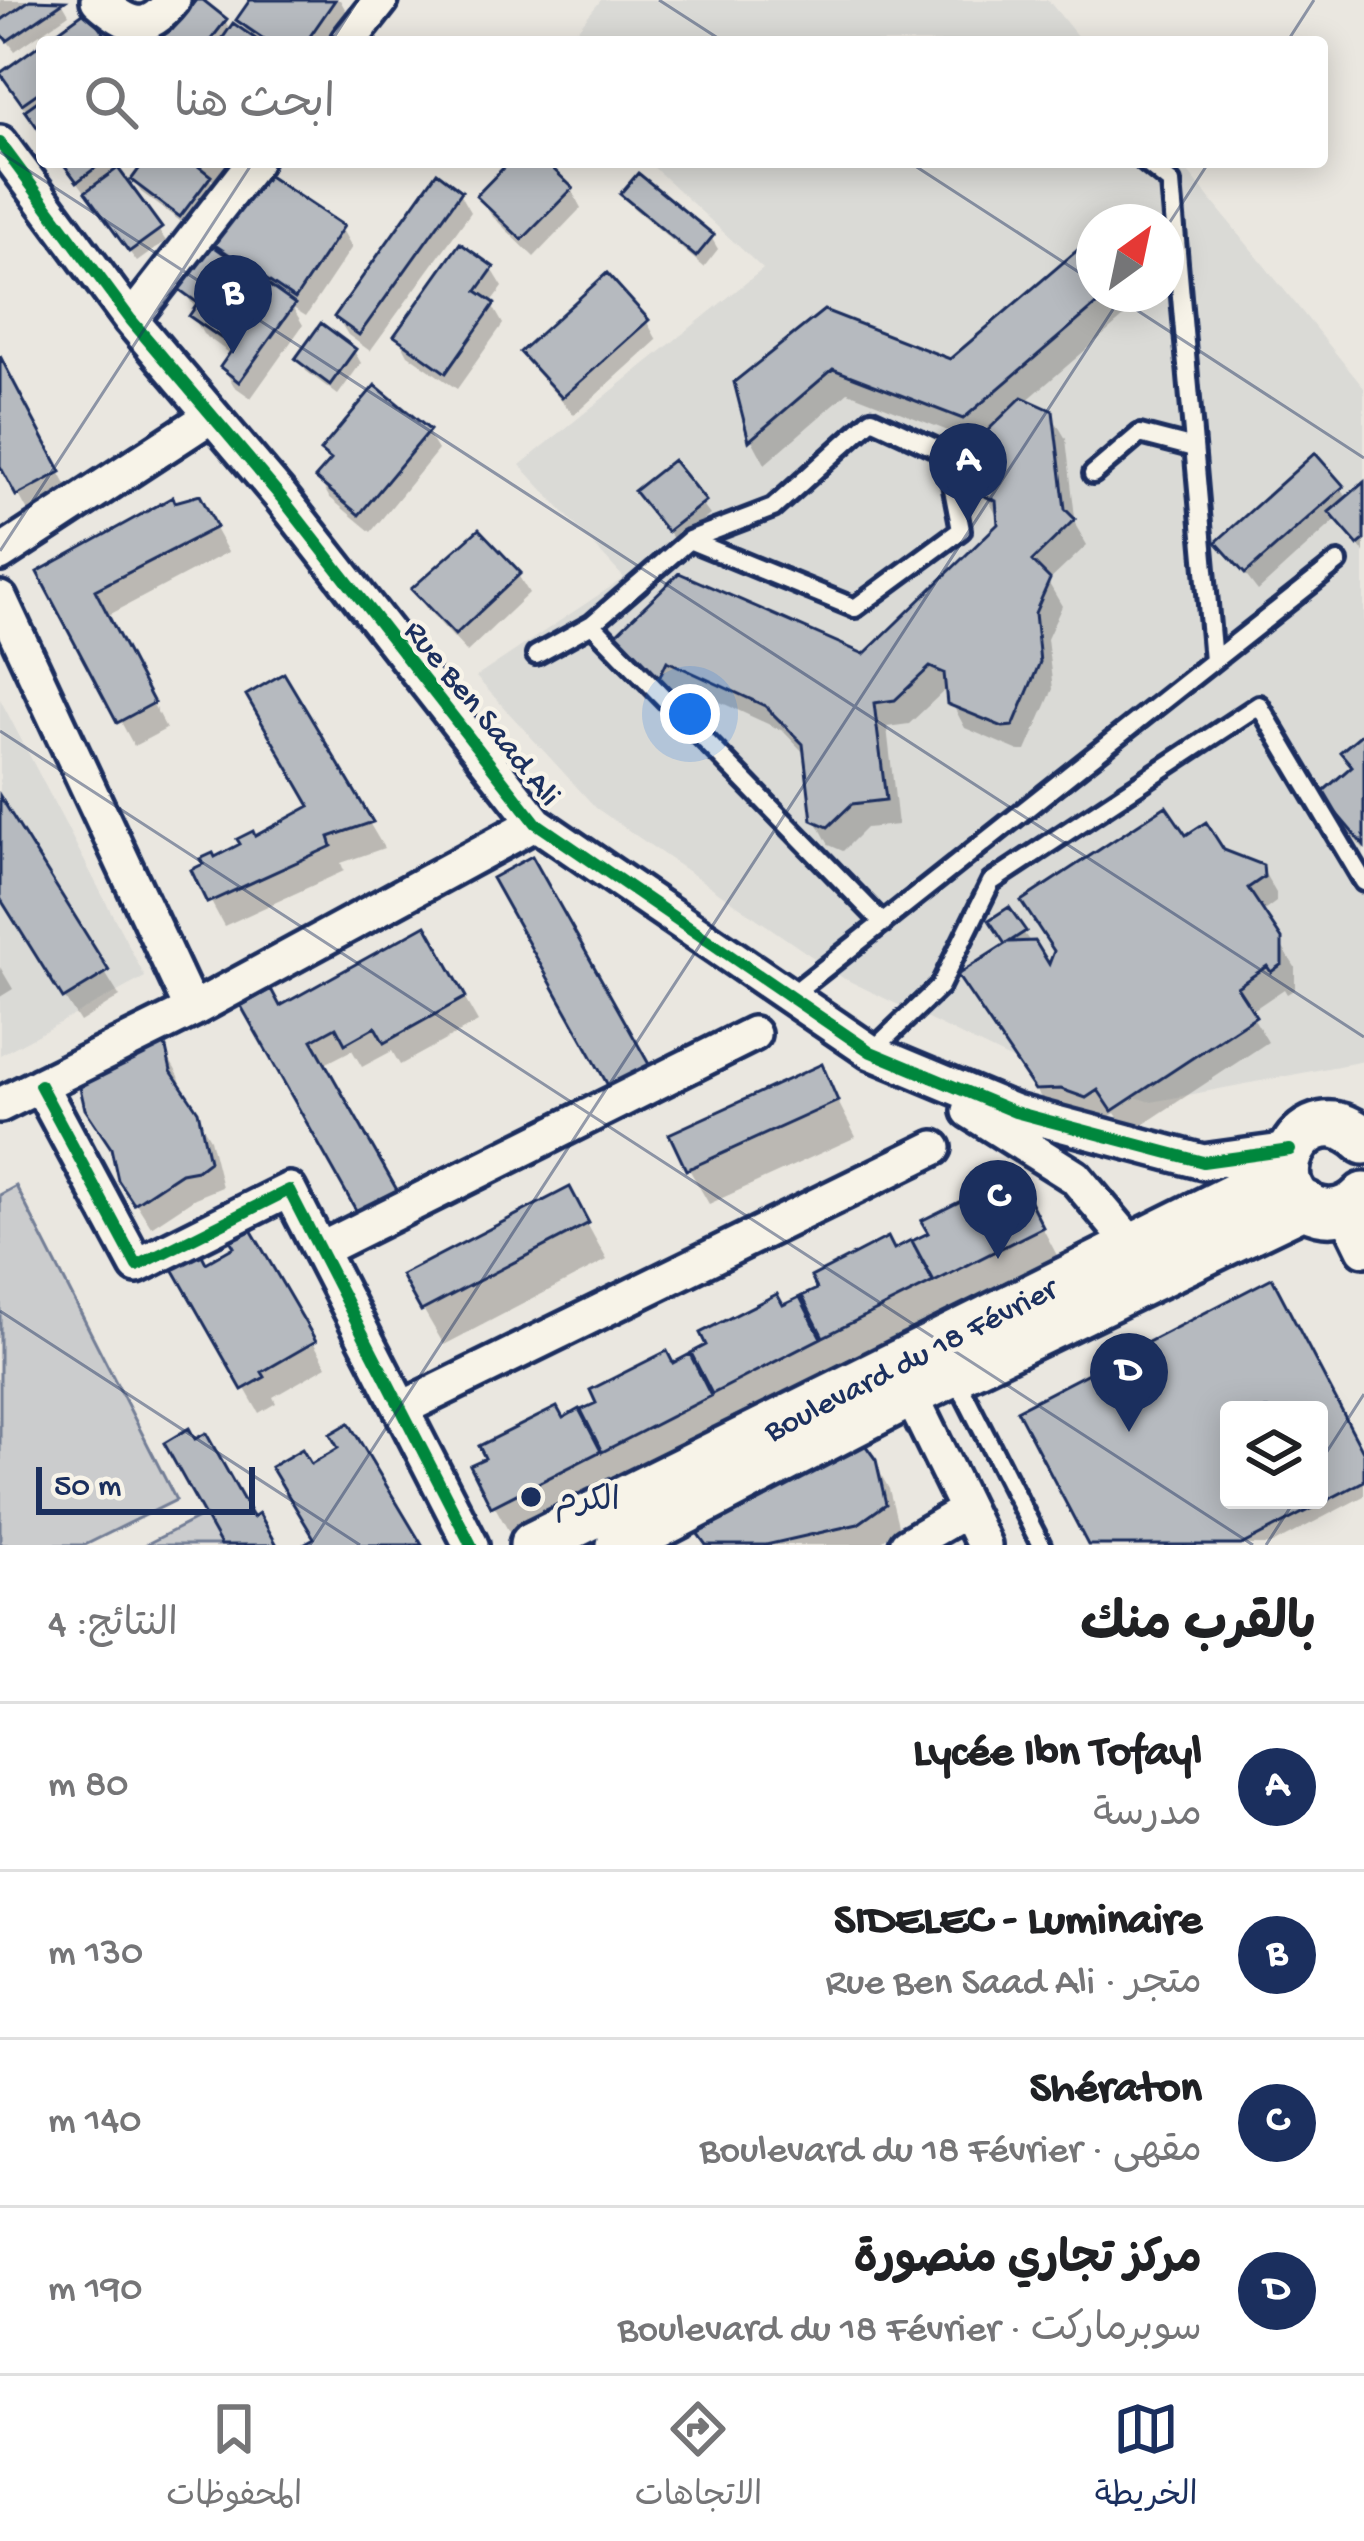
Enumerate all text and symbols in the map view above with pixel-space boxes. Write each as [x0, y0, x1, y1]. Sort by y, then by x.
search box [36, 36, 1328, 168]
icon: search [78, 69, 144, 135]
text: ابحث هنا [174, 80, 335, 133]
north arrow [1076, 204, 1184, 312]
pin: B [194, 255, 272, 354]
pin: A [929, 423, 1007, 522]
street label: Rue Ben Saad Ali [394, 614, 567, 815]
your location [660, 684, 720, 744]
pin: C [959, 1160, 1037, 1259]
street label: Boulevard du 18 Février [758, 1271, 1067, 1453]
pin: D [1090, 1333, 1168, 1432]
map controls [1220, 1401, 1328, 1509]
button: layers [1220, 1401, 1328, 1509]
scale bar [36, 1461, 255, 1514]
text: 50 m [54, 1469, 121, 1507]
place label: الكرم [555, 1483, 620, 1523]
marker: الكرم [518, 1484, 544, 1510]
text: بالقرب منك [1080, 1598, 1316, 1658]
text: النتائج: 4 [48, 1604, 178, 1650]
text: Lycée Ibn Tofayl [913, 1728, 1202, 1781]
text: 80 m [48, 1764, 128, 1810]
text: A [1266, 1764, 1289, 1810]
text: مدرسة [1093, 1794, 1202, 1840]
text: SIDELEC - Luminaire [834, 1896, 1202, 1949]
text: 130 m [48, 1932, 143, 1978]
text: B [1267, 1932, 1287, 1978]
text: متجر · Rue Ben Saad Ali [826, 1962, 1202, 2008]
text: Shératon [1030, 2064, 1202, 2117]
text: 140 m [48, 2100, 141, 2146]
text: C [1266, 2100, 1288, 2146]
text: مقهى · Boulevard du 18 Février [700, 2130, 1202, 2176]
text: مركز تجاري منصورة [853, 2236, 1202, 2289]
text: 190 m [48, 2268, 142, 2314]
text: D [1264, 2268, 1290, 2314]
text: سوبرماركت · Boulevard du 18 Février [618, 2309, 1202, 2355]
tab: المحفوظات [166, 2396, 302, 2522]
tab: الاتجاهات [635, 2396, 762, 2522]
tab: الخريطة [1095, 2396, 1198, 2522]

